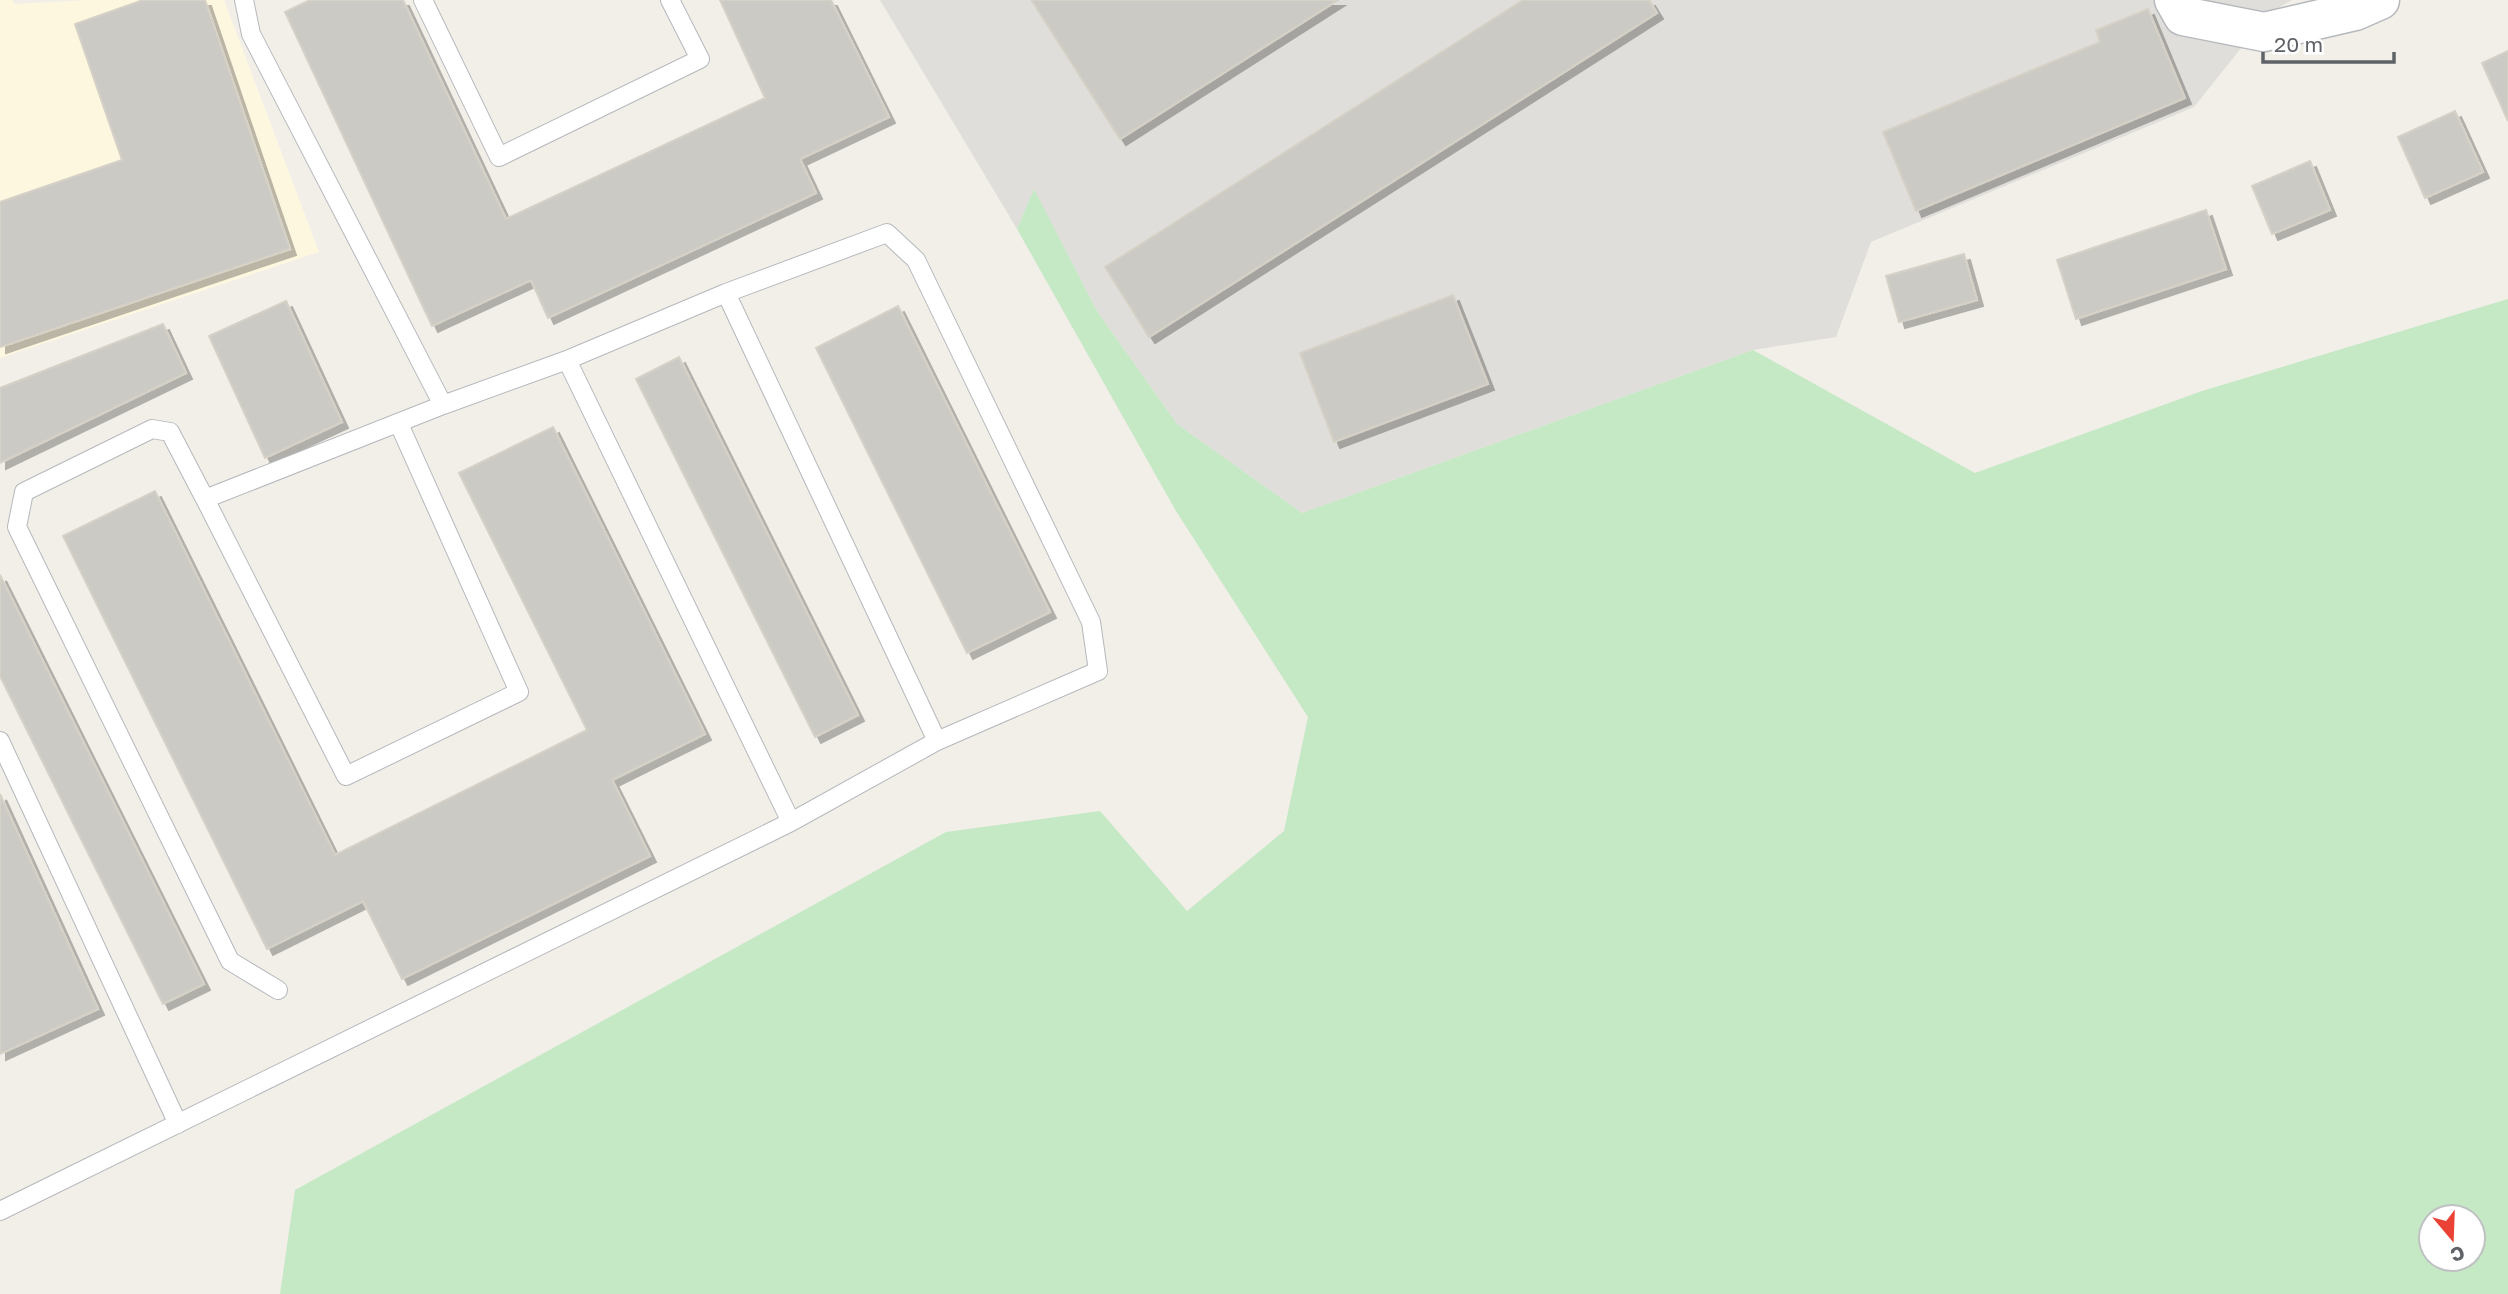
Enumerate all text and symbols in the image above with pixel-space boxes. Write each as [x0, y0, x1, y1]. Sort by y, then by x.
scale bar [2263, 21, 2394, 65]
text: 20 m [2274, 31, 2323, 57]
north arrow [2417, 1203, 2487, 1273]
text: С [2448, 1241, 2468, 1268]

